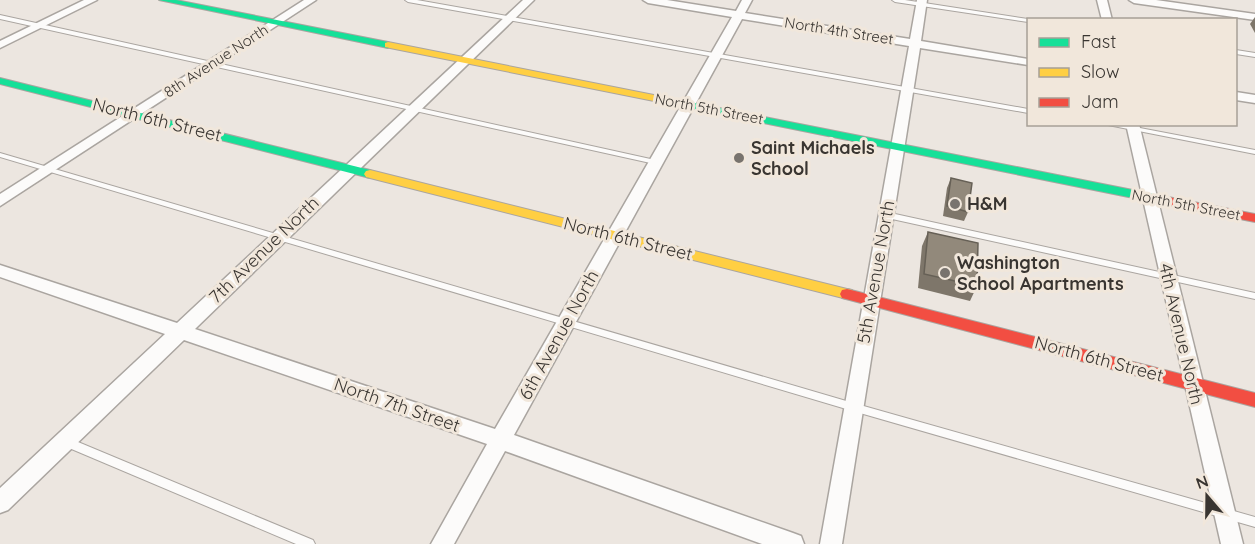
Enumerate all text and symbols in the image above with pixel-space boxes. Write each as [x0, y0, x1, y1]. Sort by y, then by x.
street label: North 4th Street [783, 13, 895, 48]
legend [1027, 18, 1237, 126]
street label: 8th Avenue North [160, 20, 271, 101]
text: Fast [1081, 30, 1116, 53]
text: Slow [1081, 60, 1119, 83]
street label: North 5th Street [653, 89, 765, 128]
text: Jam [1081, 90, 1119, 113]
street label: North 6th Street [90, 92, 224, 147]
place label: Saint Michaels School [751, 136, 875, 180]
marker: Saint Michaels School [732, 151, 746, 165]
street label: North 5th Street [1130, 185, 1242, 224]
street label: 7th Avenue North [204, 191, 324, 308]
place label: H&M [967, 192, 1007, 215]
marker: H&M [948, 197, 962, 211]
street label: 5th Avenue North [852, 199, 899, 345]
street label: North 6th Street [561, 211, 695, 266]
place label: Washington School Apartments [957, 251, 1124, 295]
street label: 4th Avenue North [1154, 261, 1209, 407]
street label: 6th Avenue North [513, 266, 604, 404]
marker: Washington School Apartments [938, 266, 952, 280]
street label: North 6th Street [1032, 330, 1166, 387]
street label: North 7th Street [331, 372, 463, 437]
north arrow [1177, 466, 1237, 526]
text: N [1193, 470, 1211, 493]

